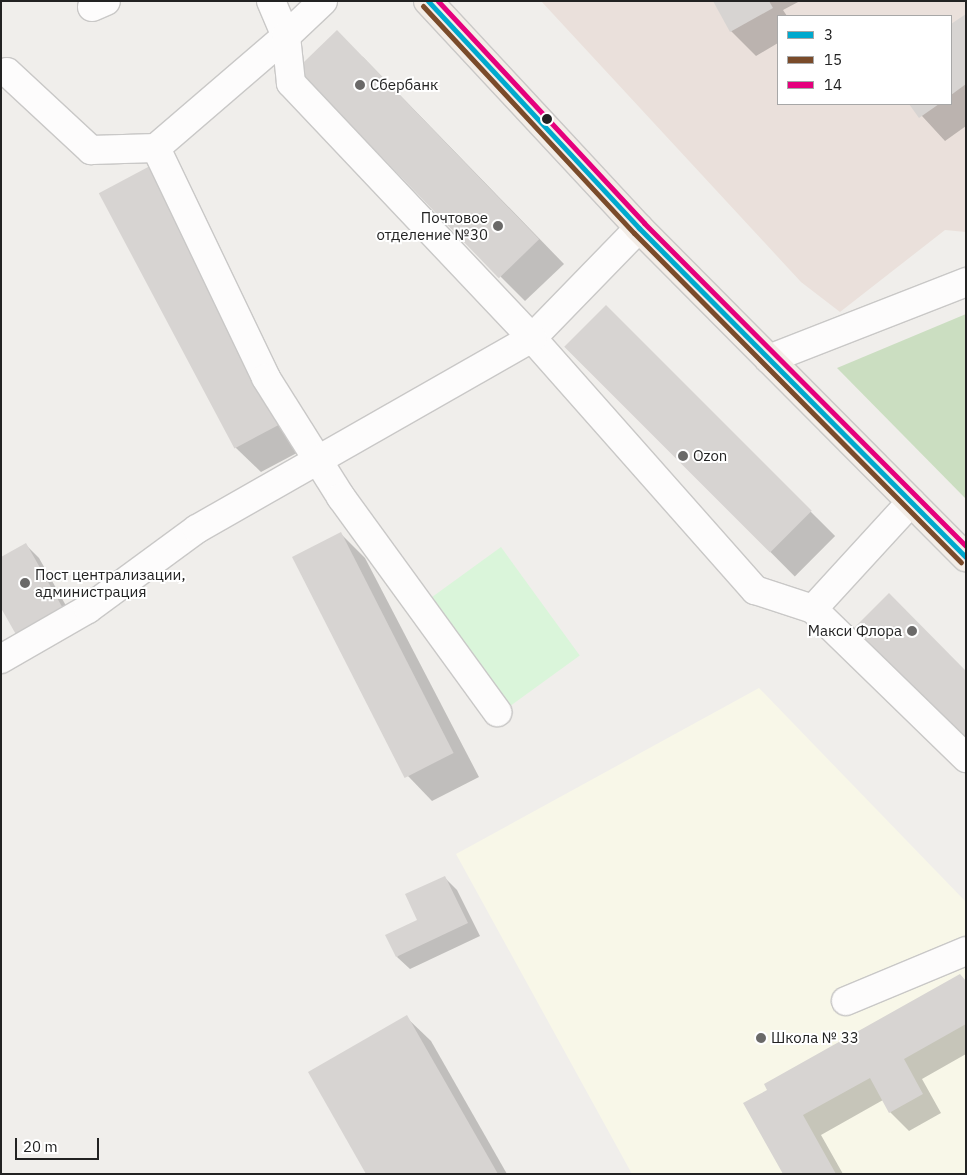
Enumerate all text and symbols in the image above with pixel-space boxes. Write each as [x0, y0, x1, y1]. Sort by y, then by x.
legend [777, 15, 952, 105]
text: 3 [824, 25, 833, 44]
text: 15 [824, 50, 842, 69]
text: 14 [824, 75, 842, 94]
place label: Сбербанк [370, 76, 438, 94]
marker: Сбербанк [354, 79, 366, 91]
unlabelled marker [542, 114, 552, 124]
place label: Почтовое отделение №30 [376, 208, 488, 243]
marker: Почтовое отделение №30 [492, 220, 504, 232]
place label: Ozon [693, 447, 727, 465]
marker: Ozon [677, 450, 689, 462]
place label: Пост централизации, администрация [35, 565, 185, 600]
marker: Пост централизации, администрация [19, 577, 31, 589]
place label: Макси Флора [808, 622, 902, 640]
marker: Макси Флора [906, 625, 918, 637]
place label: Школа № 33 [771, 1029, 859, 1047]
marker: Школа № 33 [755, 1032, 767, 1044]
scale bar [18, 1128, 101, 1160]
text: 20 m [23, 1137, 58, 1156]

